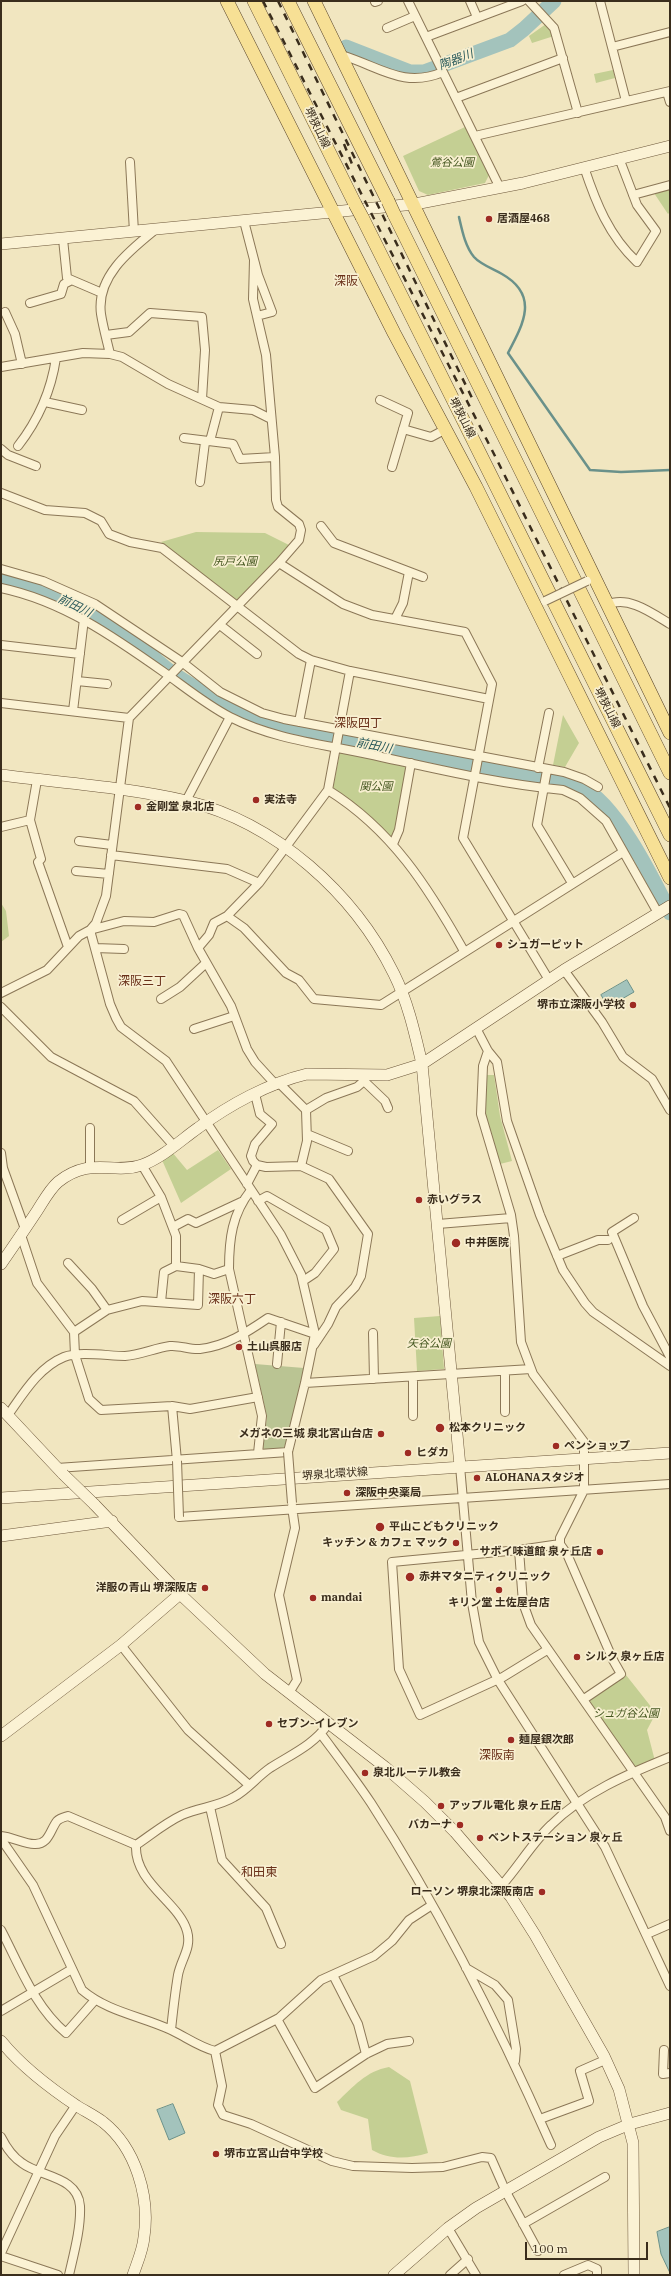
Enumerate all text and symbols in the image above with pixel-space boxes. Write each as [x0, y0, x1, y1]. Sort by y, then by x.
water label: 陶器川 [437, 47, 475, 73]
street label: 堺狭山線 [301, 105, 333, 151]
park label: 鶯谷公園 [430, 156, 474, 170]
place label: 居酒屋468 [497, 212, 550, 226]
marker: 居酒屋468 [484, 214, 494, 224]
district label: 深阪 [334, 275, 358, 289]
street label: 堺狭山線 [446, 395, 478, 441]
park label: 尻戸公園 [213, 555, 257, 569]
water label: 前田川 [56, 592, 94, 620]
street label: 堺狭山線 [591, 685, 623, 731]
district label: 深阪四丁 [334, 717, 382, 731]
water label: 前田川 [355, 735, 393, 757]
park label: 関公園 [360, 780, 392, 794]
place label: 実法寺 [264, 793, 297, 807]
marker: 実法寺 [251, 795, 261, 805]
place label: 金剛堂 泉北店 [146, 800, 215, 814]
marker: 金剛堂 泉北店 [133, 802, 143, 812]
place label: シュガーピット [507, 938, 584, 952]
marker: シュガーピット [494, 940, 504, 950]
district label: 深阪三丁 [118, 975, 166, 989]
place label: 堺市立深阪小学校 [537, 998, 625, 1012]
marker: 堺市立深阪小学校 [628, 1000, 638, 1010]
place label: 赤いグラス [427, 1193, 482, 1207]
marker: 赤いグラス [414, 1195, 424, 1205]
place label: 中井医院 [465, 1236, 509, 1250]
marker: 中井医院 [450, 1237, 462, 1249]
district label: 深阪六丁 [208, 1293, 256, 1307]
park label: 矢谷公園 [407, 1337, 451, 1351]
place label: 土山呉服店 [247, 1340, 302, 1354]
marker: 土山呉服店 [234, 1342, 244, 1352]
place label: 松本クリニック [449, 1421, 526, 1435]
marker: 松本クリニック [434, 1422, 446, 1434]
place label: メガネの三城 泉北宮山台店 [238, 1427, 373, 1441]
marker: メガネの三城 泉北宮山台店 [376, 1429, 386, 1439]
place label: ペンショップ [564, 1439, 630, 1453]
marker: ペンショップ [551, 1441, 561, 1451]
place label: ヒダカ [416, 1446, 449, 1460]
marker: ヒダカ [403, 1448, 413, 1458]
street label: 堺泉北環状線 [302, 1465, 368, 1483]
place label: ALOHANAスタジオ [485, 1471, 584, 1485]
marker: ALOHANAスタジオ [472, 1473, 482, 1483]
place label: 深阪中央薬局 [355, 1486, 421, 1500]
marker: 深阪中央薬局 [342, 1488, 352, 1498]
place label: 平山こどもクリニック [389, 1520, 499, 1534]
marker: 平山こどもクリニック [374, 1521, 386, 1533]
place label: キッチン & カフェ マック [322, 1536, 448, 1550]
marker: キッチン & カフェ マック [451, 1538, 461, 1548]
place label: サボイ味道館 泉ヶ丘店 [479, 1545, 592, 1559]
marker: サボイ味道館 泉ヶ丘店 [595, 1547, 605, 1557]
place label: 赤井マタニティクリニック [419, 1570, 551, 1584]
marker: 赤井マタニティクリニック [404, 1571, 416, 1583]
place label: 洋服の青山 堺深阪店 [95, 1581, 197, 1595]
marker: 洋服の青山 堺深阪店 [200, 1583, 210, 1593]
marker: キリン堂 土佐屋台店 [494, 1585, 504, 1595]
place label: mandai [321, 1591, 362, 1605]
marker: mandai [308, 1593, 318, 1603]
place label: キリン堂 土佐屋台店 [448, 1596, 550, 1610]
place label: シルク 泉ヶ丘店 [585, 1650, 665, 1664]
marker: シルク 泉ヶ丘店 [572, 1652, 582, 1662]
park label: シュガ谷公園 [593, 1707, 659, 1721]
place label: セブン-イレブン [277, 1717, 358, 1731]
marker: セブン-イレブン [264, 1719, 274, 1729]
place label: 麺屋銀次郎 [519, 1733, 574, 1747]
marker: 麺屋銀次郎 [506, 1735, 516, 1745]
district label: 深阪南 [479, 1749, 515, 1763]
place label: 泉北ルーテル教会 [373, 1766, 461, 1780]
marker: 泉北ルーテル教会 [360, 1768, 370, 1778]
place label: アップル電化 泉ヶ丘店 [449, 1799, 562, 1813]
marker: アップル電化 泉ヶ丘店 [436, 1801, 446, 1811]
place label: バカーナ [408, 1818, 452, 1832]
marker: バカーナ [455, 1820, 465, 1830]
place label: ベントステーション 泉ヶ丘 [488, 1831, 623, 1845]
marker: ベントステーション 泉ヶ丘 [475, 1833, 485, 1843]
district label: 和田東 [241, 1866, 277, 1880]
place label: ローソン 堺泉北深阪南店 [410, 1885, 534, 1899]
marker: ローソン 堺泉北深阪南店 [537, 1887, 547, 1897]
place label: 堺市立宮山台中学校 [224, 2147, 323, 2161]
marker: 堺市立宮山台中学校 [211, 2149, 221, 2159]
scale bar [527, 2234, 650, 2260]
text: 100 m [532, 2241, 568, 2256]

